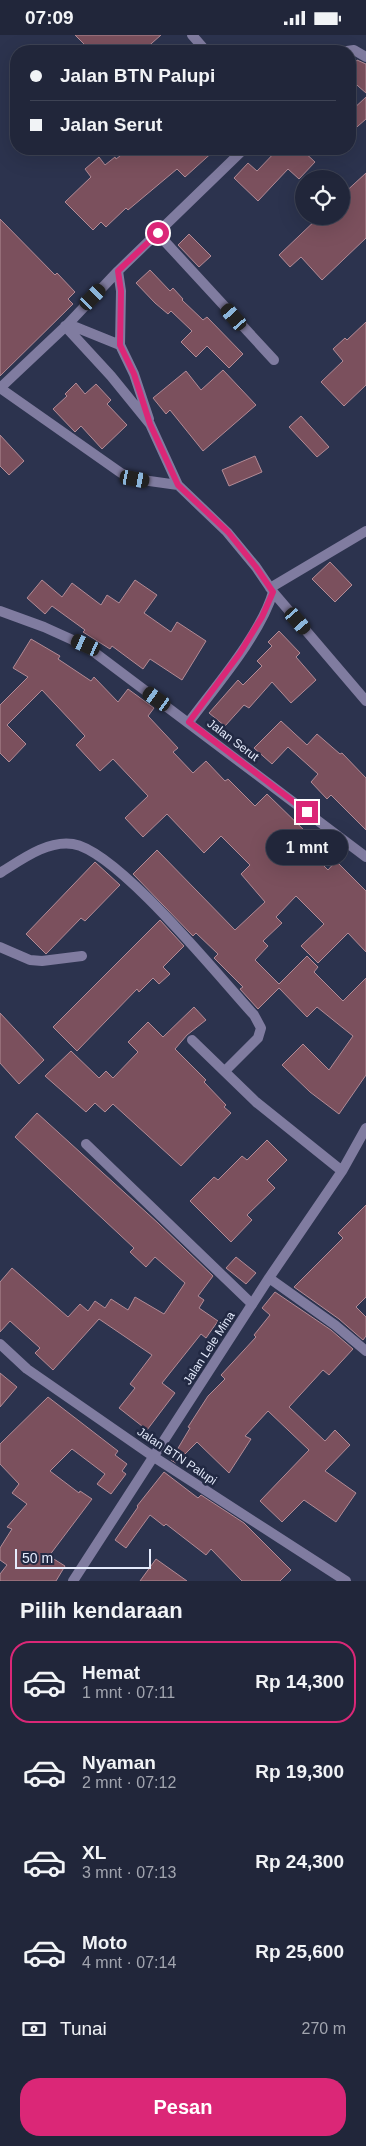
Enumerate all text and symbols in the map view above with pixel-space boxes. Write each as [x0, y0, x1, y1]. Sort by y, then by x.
text: 07:09 [25, 7, 74, 28]
text: Jalan BTN Palupi [60, 65, 215, 86]
text: Jalan Serut [60, 114, 162, 135]
map controls [295, 170, 350, 225]
button: locate [295, 170, 350, 225]
route start [147, 222, 169, 244]
car [77, 281, 108, 313]
car [218, 301, 249, 333]
car [118, 469, 151, 489]
car [282, 605, 313, 637]
car [69, 632, 102, 658]
car [140, 684, 173, 714]
street label: Jalan Serut [205, 716, 262, 764]
route end [296, 801, 318, 823]
callout: 1 mnt [266, 829, 348, 865]
text: 1 mnt [286, 839, 328, 856]
street label: Jalan Lele Mina [180, 1309, 238, 1387]
street label: Jalan BTN Palupi [135, 1424, 219, 1488]
scale bar [15, 1546, 151, 1569]
text: 50 m [22, 1550, 53, 1566]
text: Pilih kendaraan [20, 1598, 183, 1623]
icon: car [22, 1660, 67, 1705]
text: Hemat [82, 1662, 140, 1683]
text: Rp 14,300 [255, 1671, 344, 1692]
text: 1 mnt · 07:11 [82, 1684, 175, 1701]
icon: car [22, 1750, 67, 1795]
text: Nyaman [82, 1752, 156, 1773]
text: Rp 19,300 [255, 1761, 344, 1782]
text: 2 mnt · 07:12 [82, 1774, 176, 1791]
icon: car [22, 1840, 67, 1885]
text: XL [82, 1842, 106, 1863]
text: Rp 24,300 [255, 1851, 344, 1872]
text: 3 mnt · 07:13 [82, 1864, 176, 1881]
icon: car [22, 1930, 67, 1975]
text: Moto [82, 1932, 127, 1953]
text: Rp 25,600 [255, 1941, 344, 1962]
text: 4 mnt · 07:14 [82, 1954, 176, 1971]
icon: cash [20, 2015, 48, 2043]
text: Tunai [60, 2018, 107, 2039]
text: 270 m [302, 2020, 346, 2037]
button: Pesan [20, 2078, 346, 2136]

